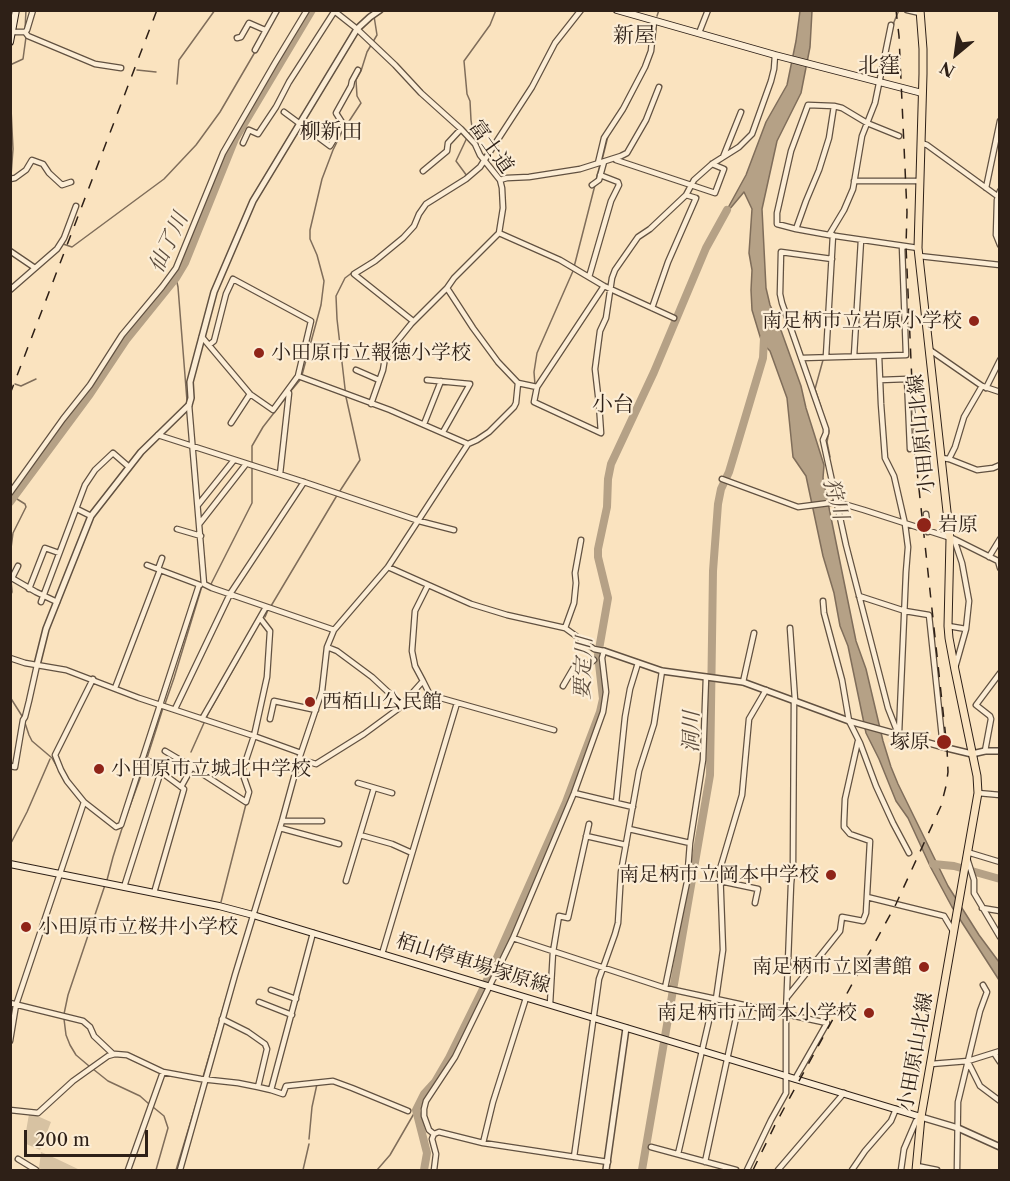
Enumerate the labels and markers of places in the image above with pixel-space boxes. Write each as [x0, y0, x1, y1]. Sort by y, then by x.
place label: 南足柄市立岩原小学校 [762, 309, 962, 333]
marker: 南足柄市立岩原小学校 [967, 314, 981, 328]
place label: 小田原市立報徳小学校 [271, 341, 471, 365]
marker: 小田原市立報徳小学校 [252, 346, 266, 360]
place label: 岩原 [938, 513, 978, 537]
marker: 岩原 [915, 516, 933, 534]
place label: 西栢山公民館 [322, 690, 442, 714]
marker: 西栢山公民館 [303, 695, 317, 709]
place label: 塚原 [890, 730, 930, 754]
marker: 塚原 [935, 733, 953, 751]
place label: 小田原市立城北中学校 [111, 757, 311, 781]
marker: 小田原市立城北中学校 [92, 762, 106, 776]
place label: 南足柄市立岡本中学校 [619, 863, 819, 887]
marker: 南足柄市立岡本中学校 [824, 868, 838, 882]
place label: 小田原市立桜井小学校 [38, 915, 238, 939]
marker: 小田原市立桜井小学校 [19, 920, 33, 934]
place label: 南足柄市立図書館 [752, 955, 912, 979]
marker: 南足柄市立図書館 [917, 960, 931, 974]
place label: 南足柄市立岡本小学校 [657, 1001, 857, 1025]
marker: 南足柄市立岡本小学校 [862, 1006, 876, 1020]

